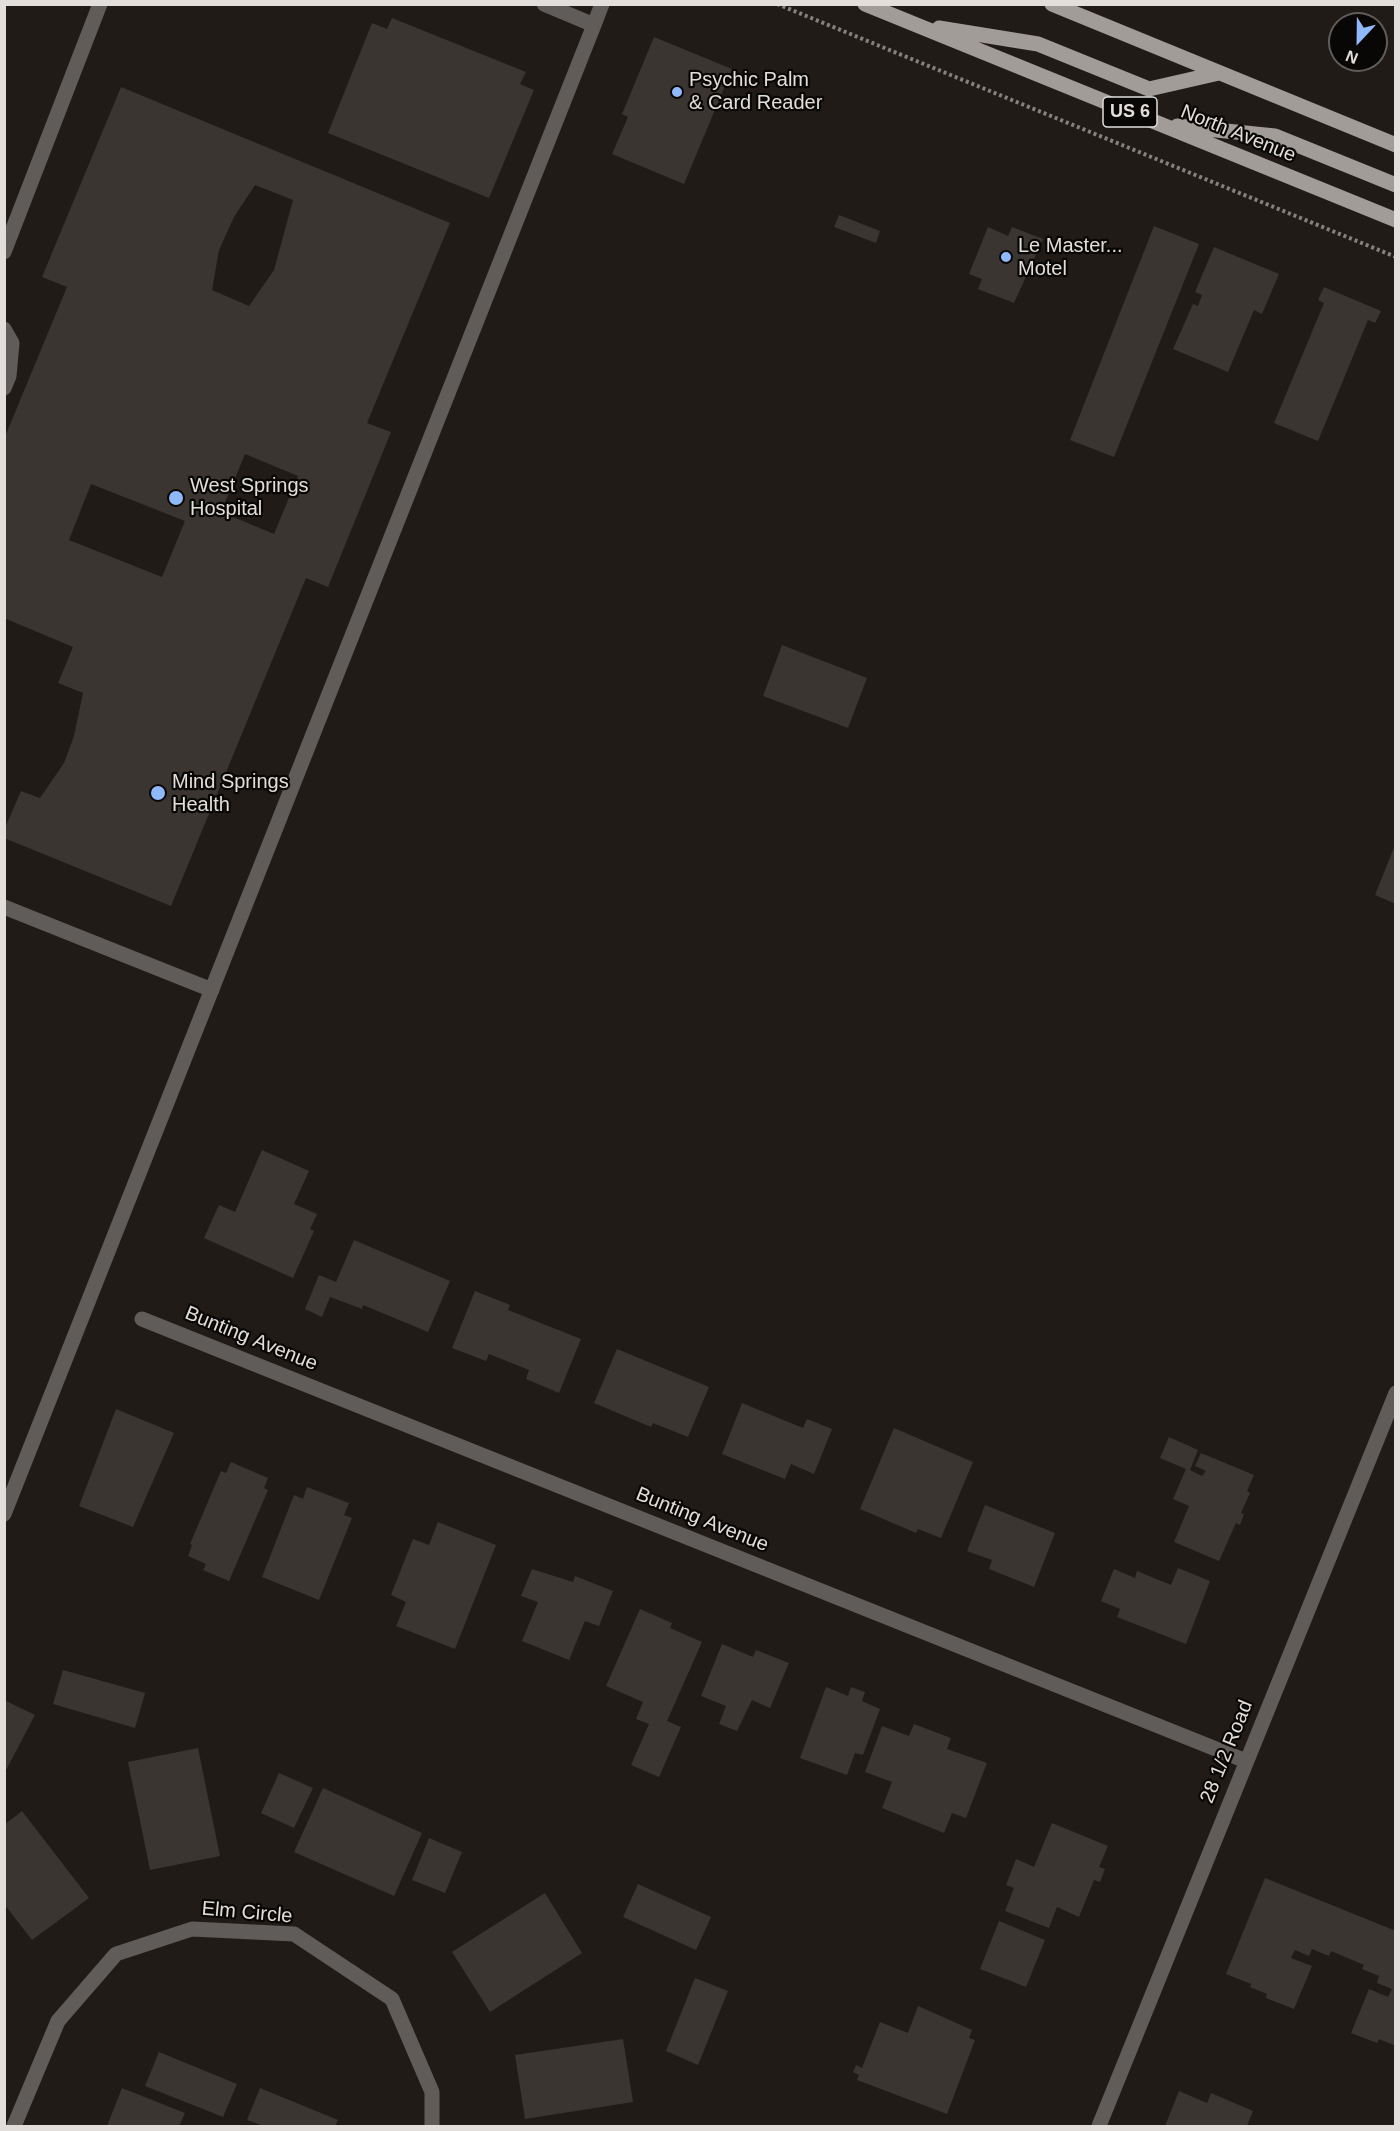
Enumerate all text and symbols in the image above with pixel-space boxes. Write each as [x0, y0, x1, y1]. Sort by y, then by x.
north arrow [1328, 12, 1388, 72]
text: N [1343, 47, 1360, 67]
place label: Psychic Palm & Card Reader [689, 68, 822, 115]
marker: Psychic Palm & Card Reader [670, 85, 684, 99]
road number: US 6 [1103, 97, 1157, 127]
street label: North Avenue [1177, 100, 1299, 168]
place label: Le Master... Motel [1018, 234, 1122, 281]
marker: Le Master... Motel [999, 250, 1013, 264]
place label: West Springs Hospital [190, 474, 309, 521]
marker: West Springs Hospital [167, 489, 185, 507]
place label: Mind Springs Health [172, 770, 289, 817]
marker: Mind Springs Health [149, 784, 167, 802]
street label: Bunting Avenue [181, 1301, 321, 1377]
street label: Bunting Avenue [632, 1482, 772, 1558]
street label: 28 1/2 Road [1195, 1697, 1259, 1807]
street label: Elm Circle [201, 1897, 293, 1929]

